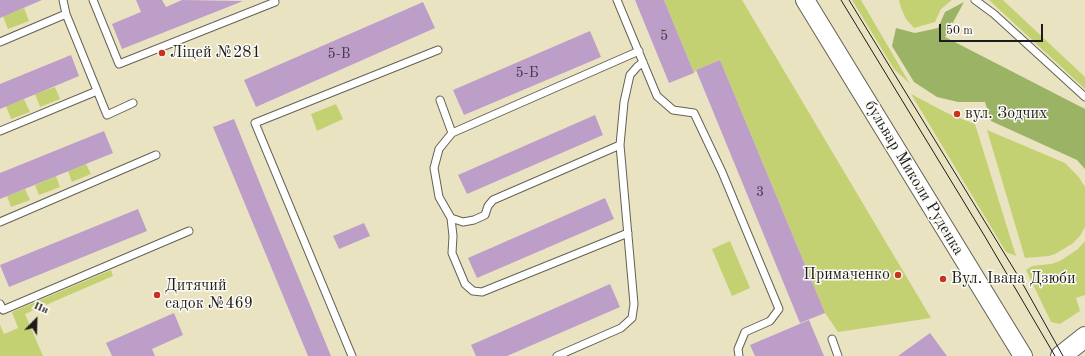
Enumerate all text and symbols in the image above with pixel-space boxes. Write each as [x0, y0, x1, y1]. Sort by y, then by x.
scale bar [941, 16, 1045, 42]
text: 50 m [946, 25, 973, 37]
house number: 5 [660, 28, 668, 44]
place label: Ліцей №281 [170, 43, 261, 63]
house number: 5-В [328, 46, 350, 62]
marker: Ліцей №281 [157, 48, 167, 58]
house number: 5-Б [515, 65, 539, 81]
street label: бульвар Миколи Руденка [860, 97, 968, 259]
place label: вул. Зодчих [965, 104, 1048, 124]
marker: вул. Зодчих [952, 109, 962, 119]
house number: 3 [756, 184, 764, 200]
place label: Примаченко [803, 265, 890, 285]
place label: Вул. Івана Дзюби [951, 269, 1076, 289]
marker: Примаченко [893, 270, 903, 280]
marker: Вул. Івана Дзюби [938, 274, 948, 284]
place label: Дитячий садок №469 [165, 276, 253, 314]
marker: Дитячий садок №469 [152, 290, 162, 300]
north arrow [16, 300, 56, 340]
text: Пн [32, 300, 50, 317]

